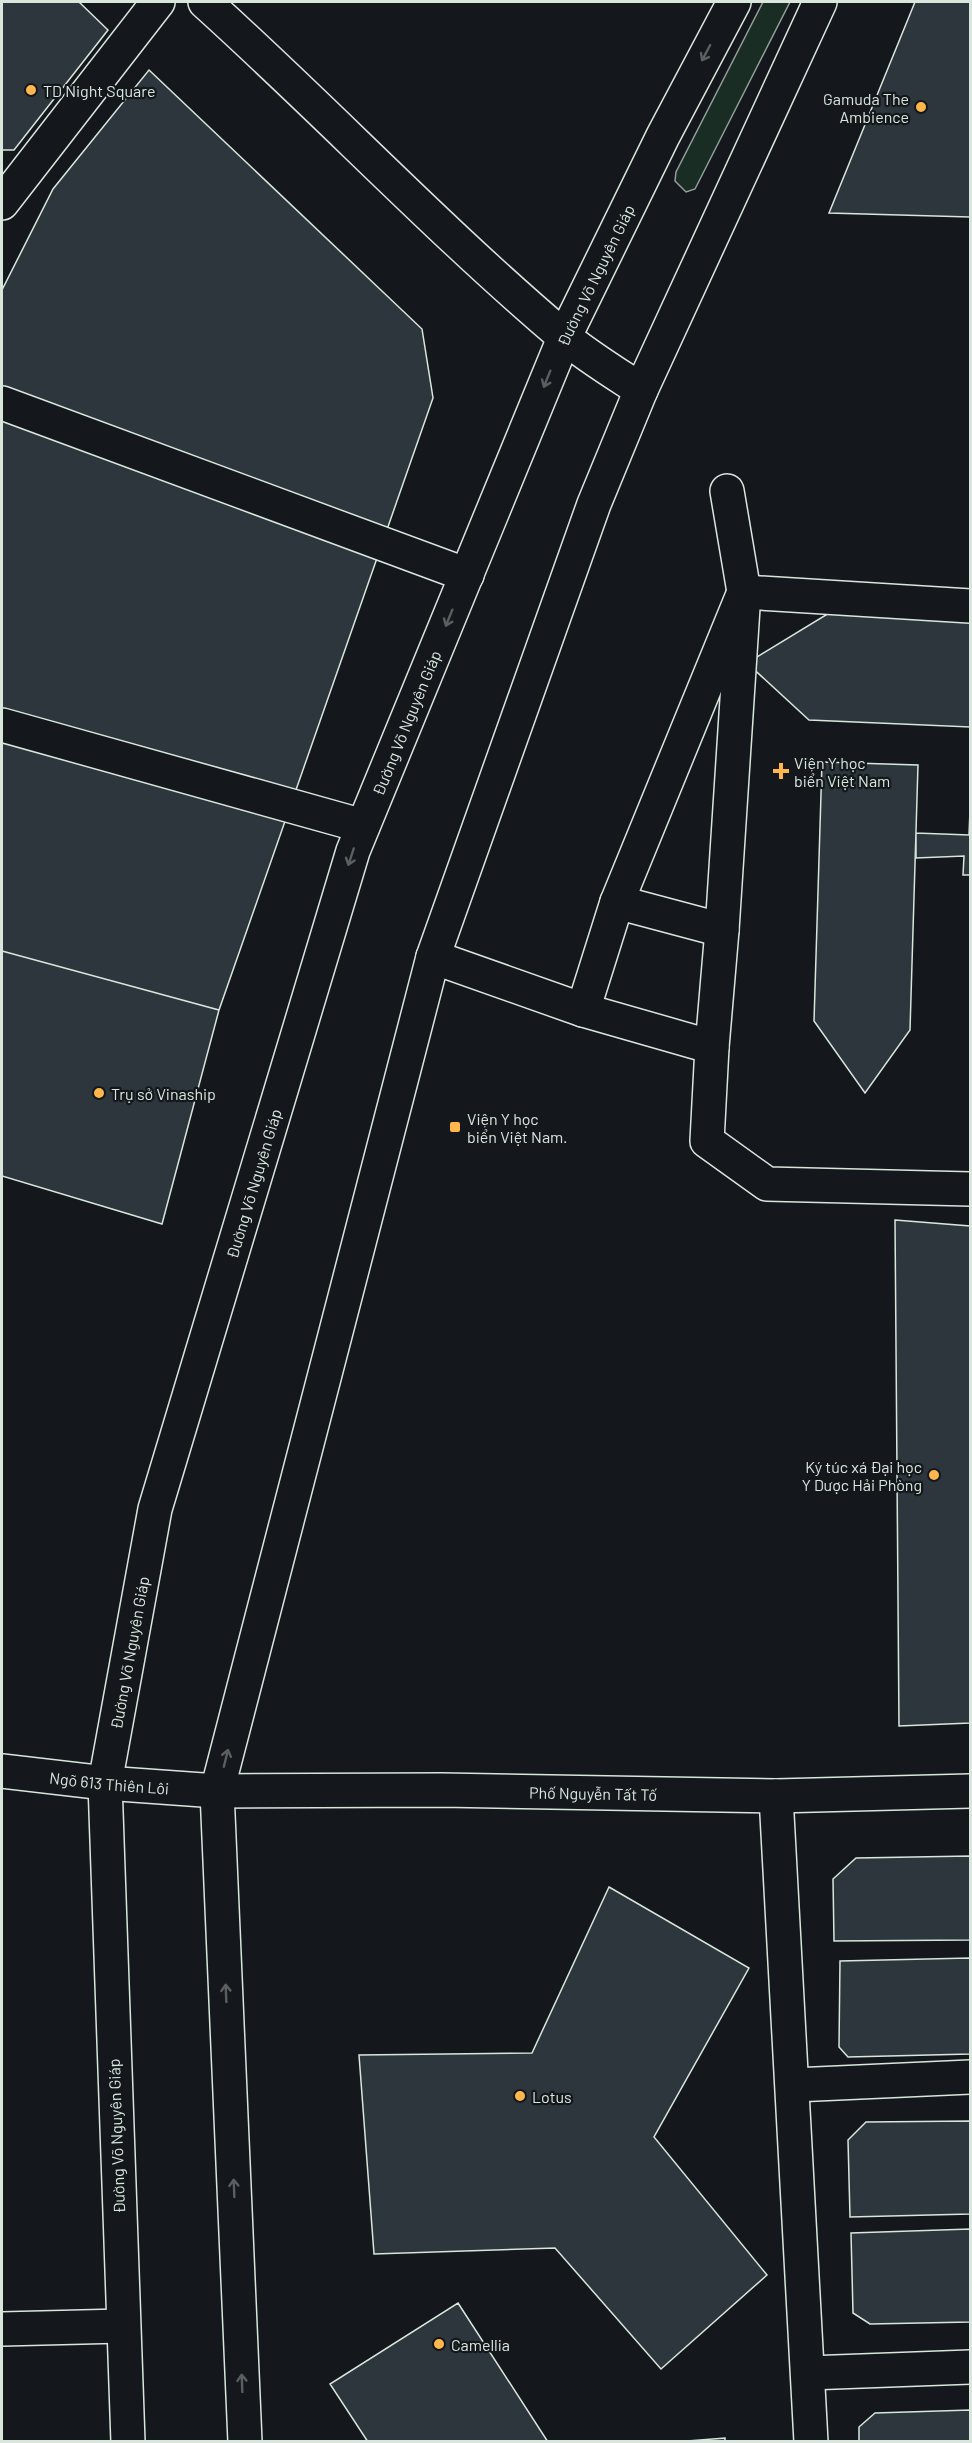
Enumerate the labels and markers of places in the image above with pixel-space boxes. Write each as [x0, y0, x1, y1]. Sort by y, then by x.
place label: TD Night Square [43, 81, 156, 100]
marker: TD Night Square [24, 83, 38, 97]
place label: Gamuda The Ambience [823, 89, 909, 126]
marker: Gamuda The Ambience [914, 100, 928, 114]
place label: Viện Y học biển Việt Nam [794, 753, 890, 790]
marker: Viện Y học biển Việt Nam [772, 762, 790, 780]
place label: Trụ sở Vinaship [111, 1084, 216, 1103]
marker: Trụ sở Vinaship [92, 1086, 106, 1100]
place label: Viện Y học biển Việt Nam. [467, 1109, 567, 1146]
marker: Viện Y học biển Việt Nam. [448, 1120, 462, 1134]
place label: Ký túc xá Đại học Y Dược Hải Phòng [802, 1457, 922, 1494]
marker: Ký túc xá Đại học Y Dược Hải Phòng [927, 1468, 941, 1482]
place label: Lotus [532, 2087, 572, 2106]
marker: Lotus [513, 2089, 527, 2103]
place label: Camellia [451, 2335, 510, 2354]
marker: Camellia [432, 2337, 446, 2351]

